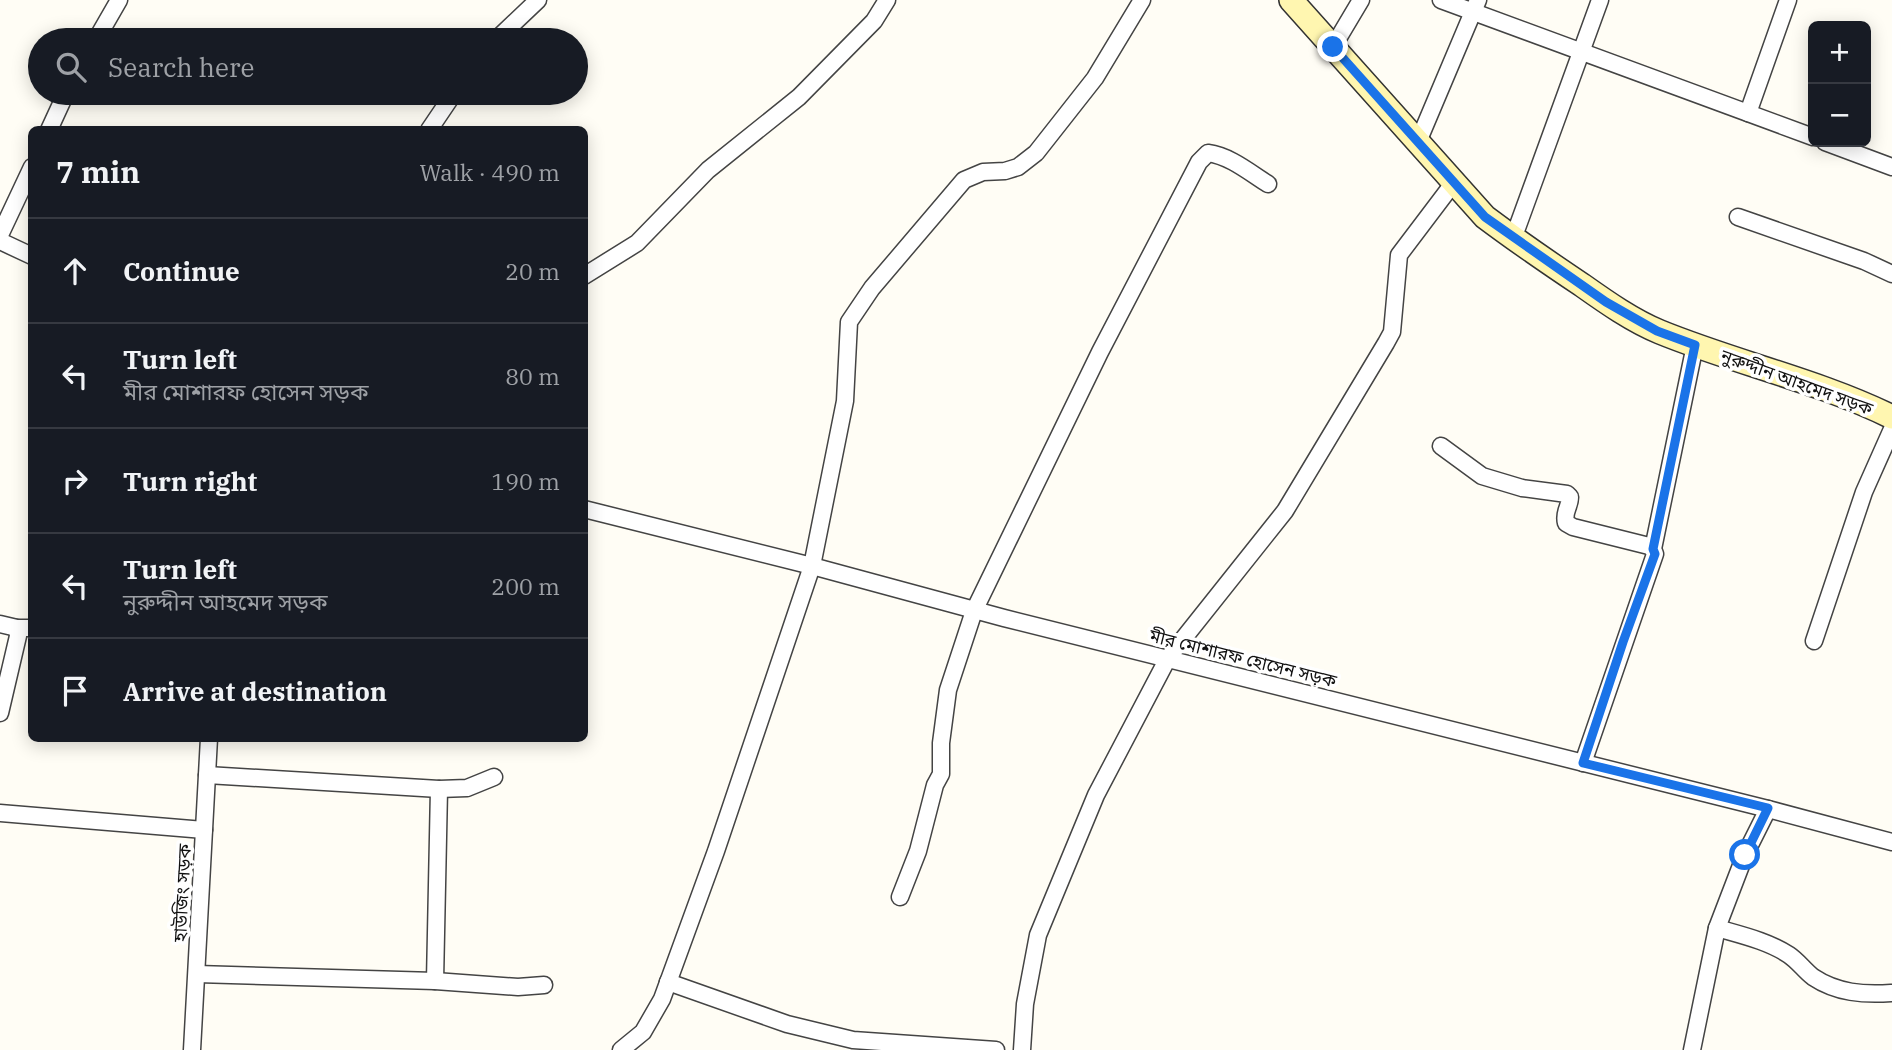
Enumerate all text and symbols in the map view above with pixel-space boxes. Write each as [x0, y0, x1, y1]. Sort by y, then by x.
map controls [1808, 21, 1871, 147]
button: + [1808, 21, 1871, 84]
search box [28, 28, 588, 105]
route end [1317, 31, 1348, 62]
icon: search [52, 48, 90, 86]
text: Search here [108, 50, 254, 84]
button: − [1808, 84, 1871, 147]
text: 7 min [56, 152, 140, 191]
text: Walk · 490 m [419, 157, 560, 187]
icon: ahead [56, 252, 94, 290]
text: Continue [123, 254, 240, 288]
text: 20 m [505, 256, 560, 286]
text: Turn left [123, 342, 237, 376]
street label: নুরুদ্দীন আহমেদ সড়ক [1717, 343, 1877, 420]
icon: left [56, 357, 94, 395]
text: 80 m [505, 361, 560, 391]
text: মীর মোশারফ হোসেন সড়ক [123, 376, 369, 406]
icon: right [56, 462, 94, 500]
text: Turn right [123, 464, 257, 498]
text: 190 m [491, 466, 560, 496]
text: Turn left [123, 552, 237, 586]
icon: left [56, 567, 94, 605]
text: 200 m [491, 571, 560, 601]
text: নুরুদ্দীন আহমেদ সড়ক [123, 586, 328, 616]
street label: মীর মোশারফ হোসেন সড়ক [1146, 623, 1339, 693]
icon: arrive [56, 672, 94, 710]
text: Arrive at destination [123, 674, 387, 708]
route start [1729, 839, 1760, 870]
street label: হাউজিং সড়ক [168, 843, 196, 944]

